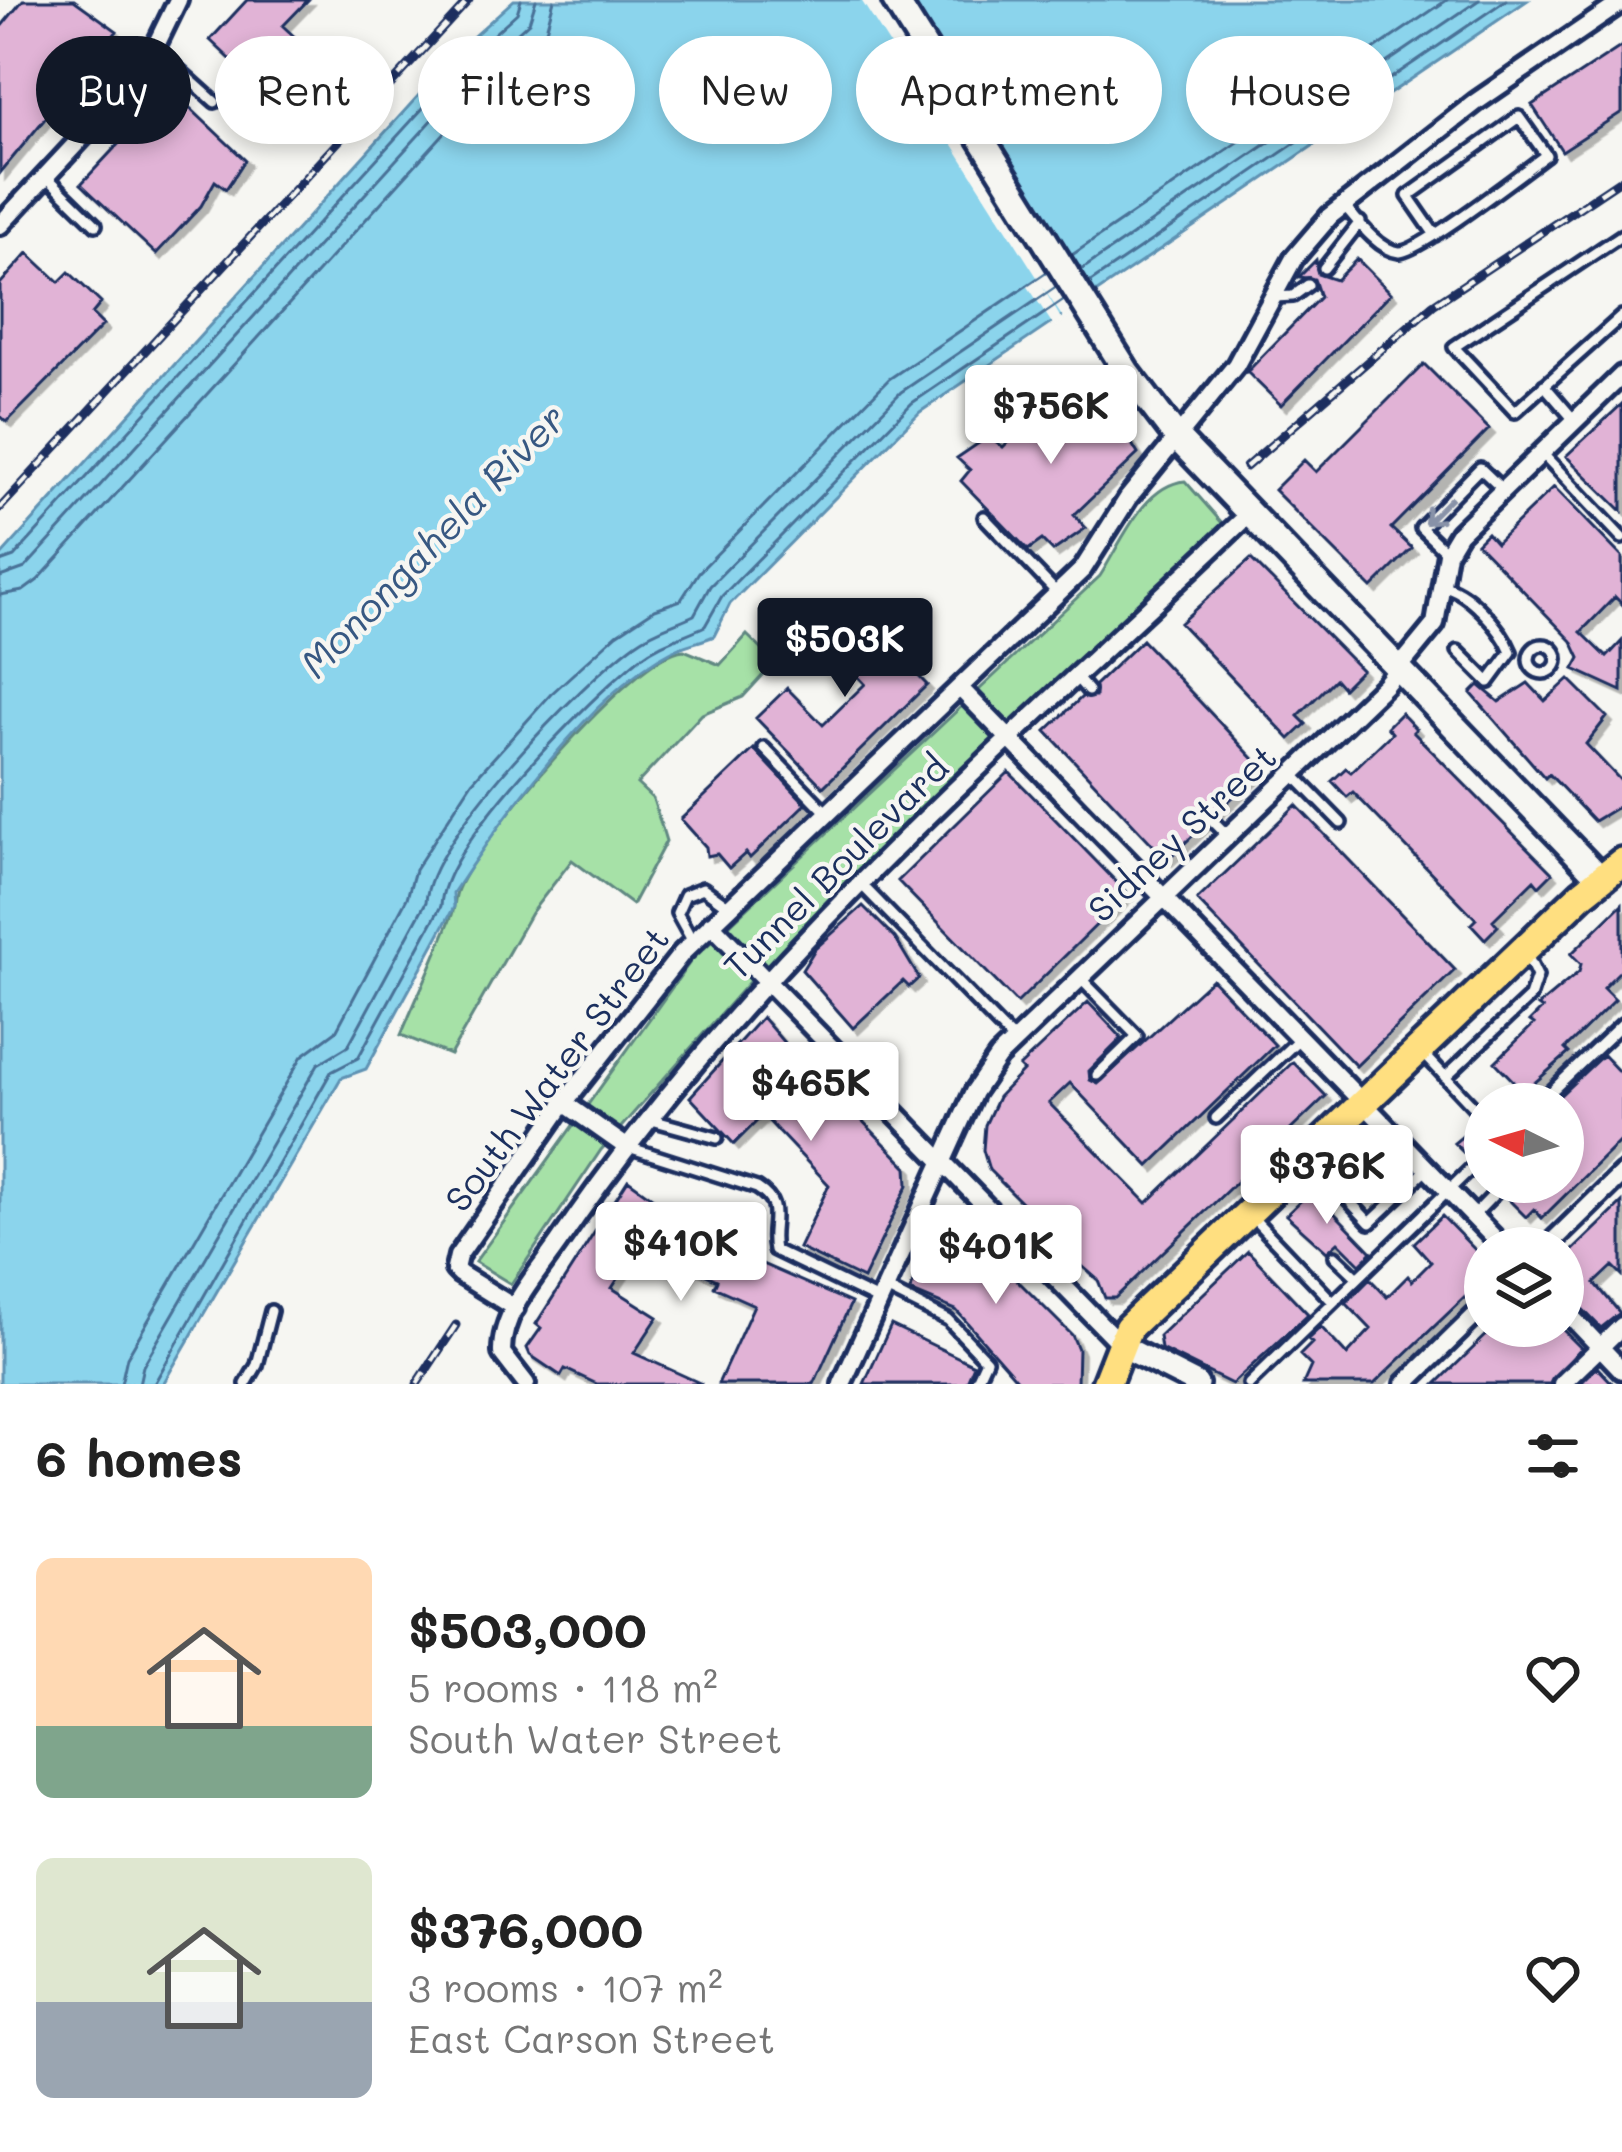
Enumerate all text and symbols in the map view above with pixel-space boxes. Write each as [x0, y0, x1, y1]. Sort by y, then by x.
chip: Buy [36, 36, 191, 144]
chip: Rent [215, 36, 394, 144]
chip: Filters [418, 36, 635, 144]
chip: New [659, 36, 832, 144]
chip: Apartment [856, 36, 1162, 144]
chip: House [1186, 36, 1394, 144]
pin: $756K [967, 365, 1135, 467]
text: $756K [992, 378, 1110, 429]
water label: Monongahela River [288, 392, 577, 688]
one-way arrow [1424, 496, 1453, 525]
pin: $503K [761, 598, 929, 700]
text: $503K [784, 611, 906, 662]
street label: Sidney Street [1077, 732, 1286, 932]
street label: Tunnel Boulevard [712, 743, 957, 988]
street label: South Water Street [433, 916, 678, 1220]
pin: $465K [727, 1042, 895, 1144]
text: $465K [751, 1055, 871, 1106]
north arrow [1464, 1083, 1584, 1203]
map controls [1464, 1083, 1584, 1347]
pin: $376K [1243, 1125, 1411, 1227]
text: $376K [1268, 1138, 1386, 1189]
pin: $410K [597, 1202, 765, 1304]
pin: $401K [912, 1205, 1080, 1307]
text: $410K [623, 1215, 739, 1266]
text: $401K [938, 1218, 1054, 1269]
button: layers [1464, 1227, 1584, 1347]
text: 6 homes [36, 1423, 242, 1490]
icon: filters [1520, 1423, 1586, 1489]
text: $503,000 [408, 1594, 647, 1661]
icon: home [132, 1606, 276, 1750]
icon: heart [1520, 1645, 1586, 1711]
text: 5 rooms · 118 m² [408, 1661, 718, 1712]
text: South Water Street [408, 1712, 782, 1763]
text: $376,000 [408, 1894, 643, 1961]
icon: home [132, 1906, 276, 2050]
icon: heart [1520, 1945, 1586, 2011]
text: 3 rooms · 107 m² [408, 1961, 723, 2012]
text: East Carson Street [408, 2012, 775, 2063]

